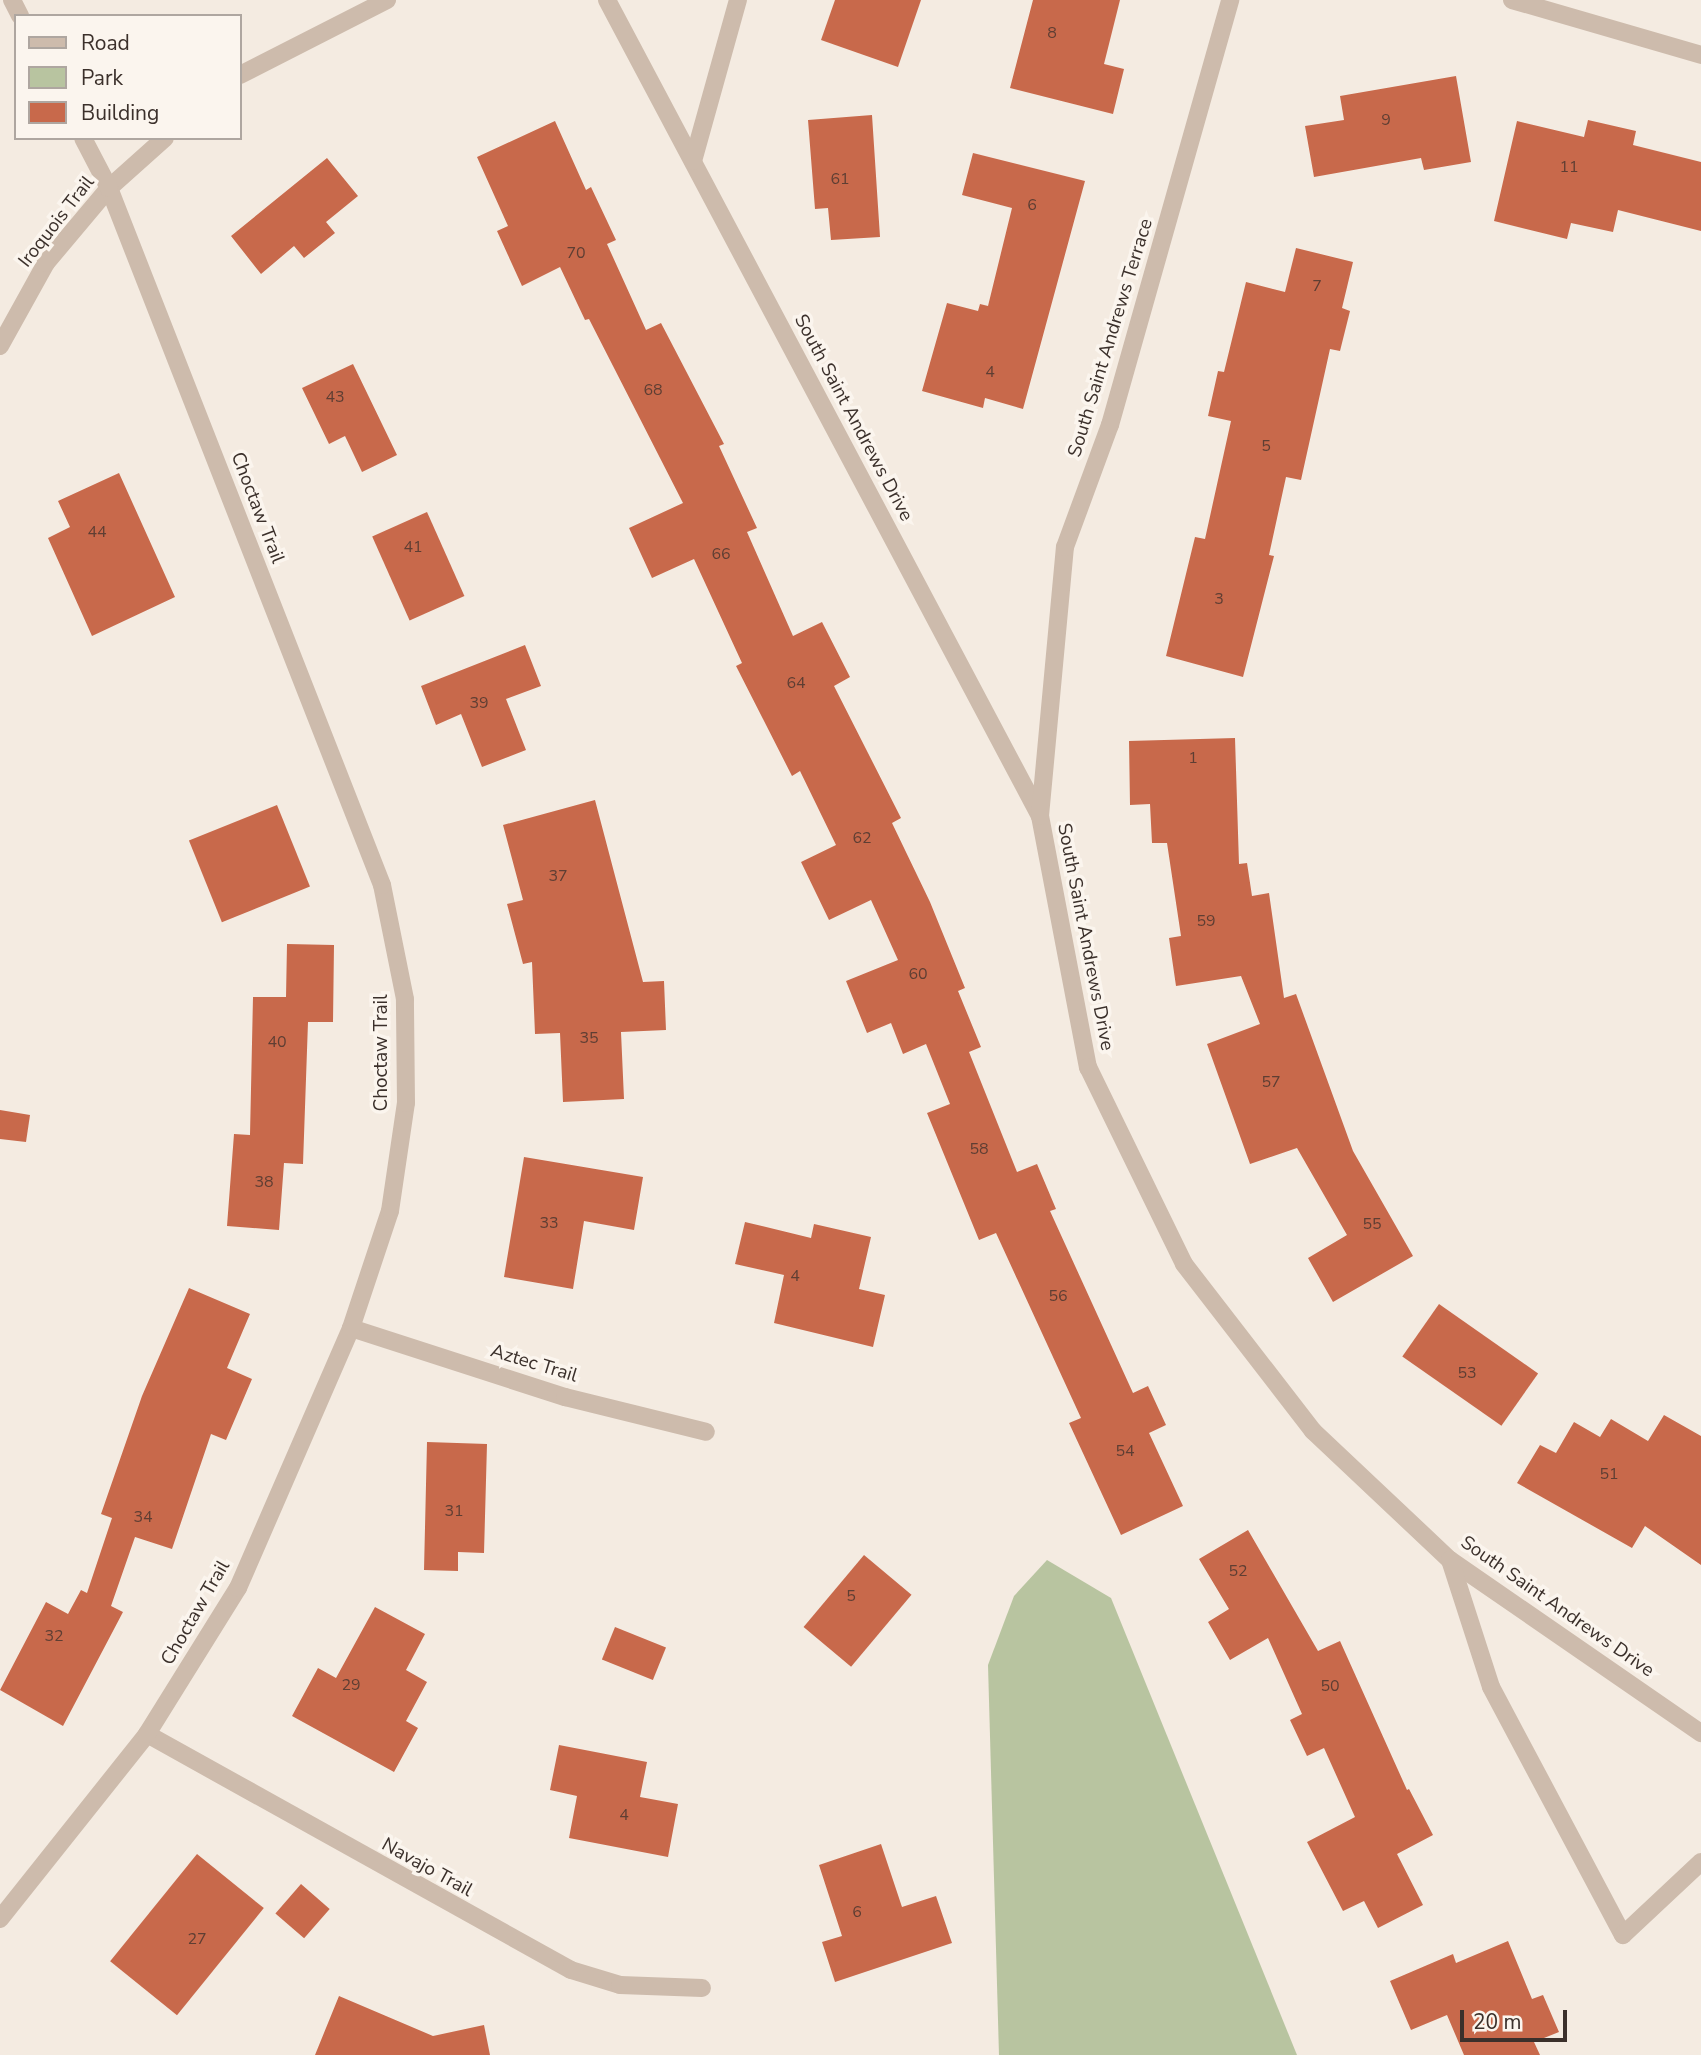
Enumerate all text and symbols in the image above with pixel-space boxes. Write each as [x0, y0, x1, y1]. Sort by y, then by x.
legend [14, 14, 242, 140]
house number: 8 [1047, 23, 1057, 43]
text: Road [81, 29, 130, 57]
text: Park [81, 64, 123, 92]
text: Building [81, 99, 159, 127]
house number: 9 [1381, 110, 1391, 130]
house number: 11 [1559, 157, 1579, 177]
house number: 61 [830, 169, 850, 189]
street label: Iroquois Trail [14, 172, 100, 272]
house number: 6 [1027, 195, 1037, 215]
street label: South Saint Andrews Terrace [1064, 216, 1158, 460]
house number: 70 [566, 243, 586, 263]
house number: 7 [1312, 276, 1322, 296]
street label: South Saint Andrews Drive [789, 311, 917, 525]
house number: 4 [985, 362, 995, 382]
house number: 68 [643, 380, 663, 400]
house number: 43 [325, 387, 345, 407]
house number: 5 [1261, 436, 1271, 456]
street label: Choctaw Trail [225, 449, 289, 567]
house number: 44 [87, 522, 107, 542]
house number: 41 [403, 537, 423, 557]
house number: 66 [711, 544, 731, 564]
house number: 3 [1214, 589, 1224, 609]
house number: 64 [786, 673, 806, 693]
house number: 39 [469, 693, 489, 713]
house number: 1 [1188, 748, 1198, 768]
street label: South Saint Andrews Drive [1052, 821, 1118, 1053]
house number: 62 [852, 828, 872, 848]
house number: 37 [548, 866, 568, 886]
house number: 59 [1196, 911, 1216, 931]
house number: 60 [908, 964, 928, 984]
street label: Choctaw Trail [371, 994, 393, 1112]
house number: 35 [579, 1028, 599, 1048]
house number: 40 [267, 1032, 287, 1052]
house number: 57 [1261, 1072, 1281, 1092]
house number: 58 [969, 1139, 989, 1159]
house number: 38 [254, 1172, 274, 1192]
house number: 33 [539, 1213, 559, 1233]
house number: 55 [1362, 1214, 1382, 1234]
house number: 4 [790, 1266, 800, 1286]
house number: 56 [1048, 1286, 1068, 1306]
street label: Aztec Trail [488, 1340, 580, 1388]
house number: 53 [1457, 1363, 1477, 1383]
house number: 54 [1115, 1441, 1135, 1461]
house number: 51 [1599, 1464, 1619, 1484]
house number: 31 [444, 1501, 464, 1521]
house number: 34 [133, 1507, 153, 1527]
street label: South Saint Andrews Drive [1456, 1531, 1658, 1683]
street label: Choctaw Trail [157, 1557, 235, 1669]
house number: 52 [1228, 1561, 1248, 1581]
house number: 5 [846, 1586, 856, 1606]
house number: 32 [44, 1626, 64, 1646]
house number: 29 [341, 1675, 361, 1695]
house number: 50 [1320, 1676, 1340, 1696]
house number: 4 [619, 1805, 629, 1825]
street label: Navajo Trail [378, 1834, 476, 1902]
house number: 6 [852, 1902, 862, 1922]
house number: 27 [187, 1929, 207, 1949]
scale bar [1463, 1996, 1570, 2040]
text: 20 m [1473, 2008, 1522, 2036]

